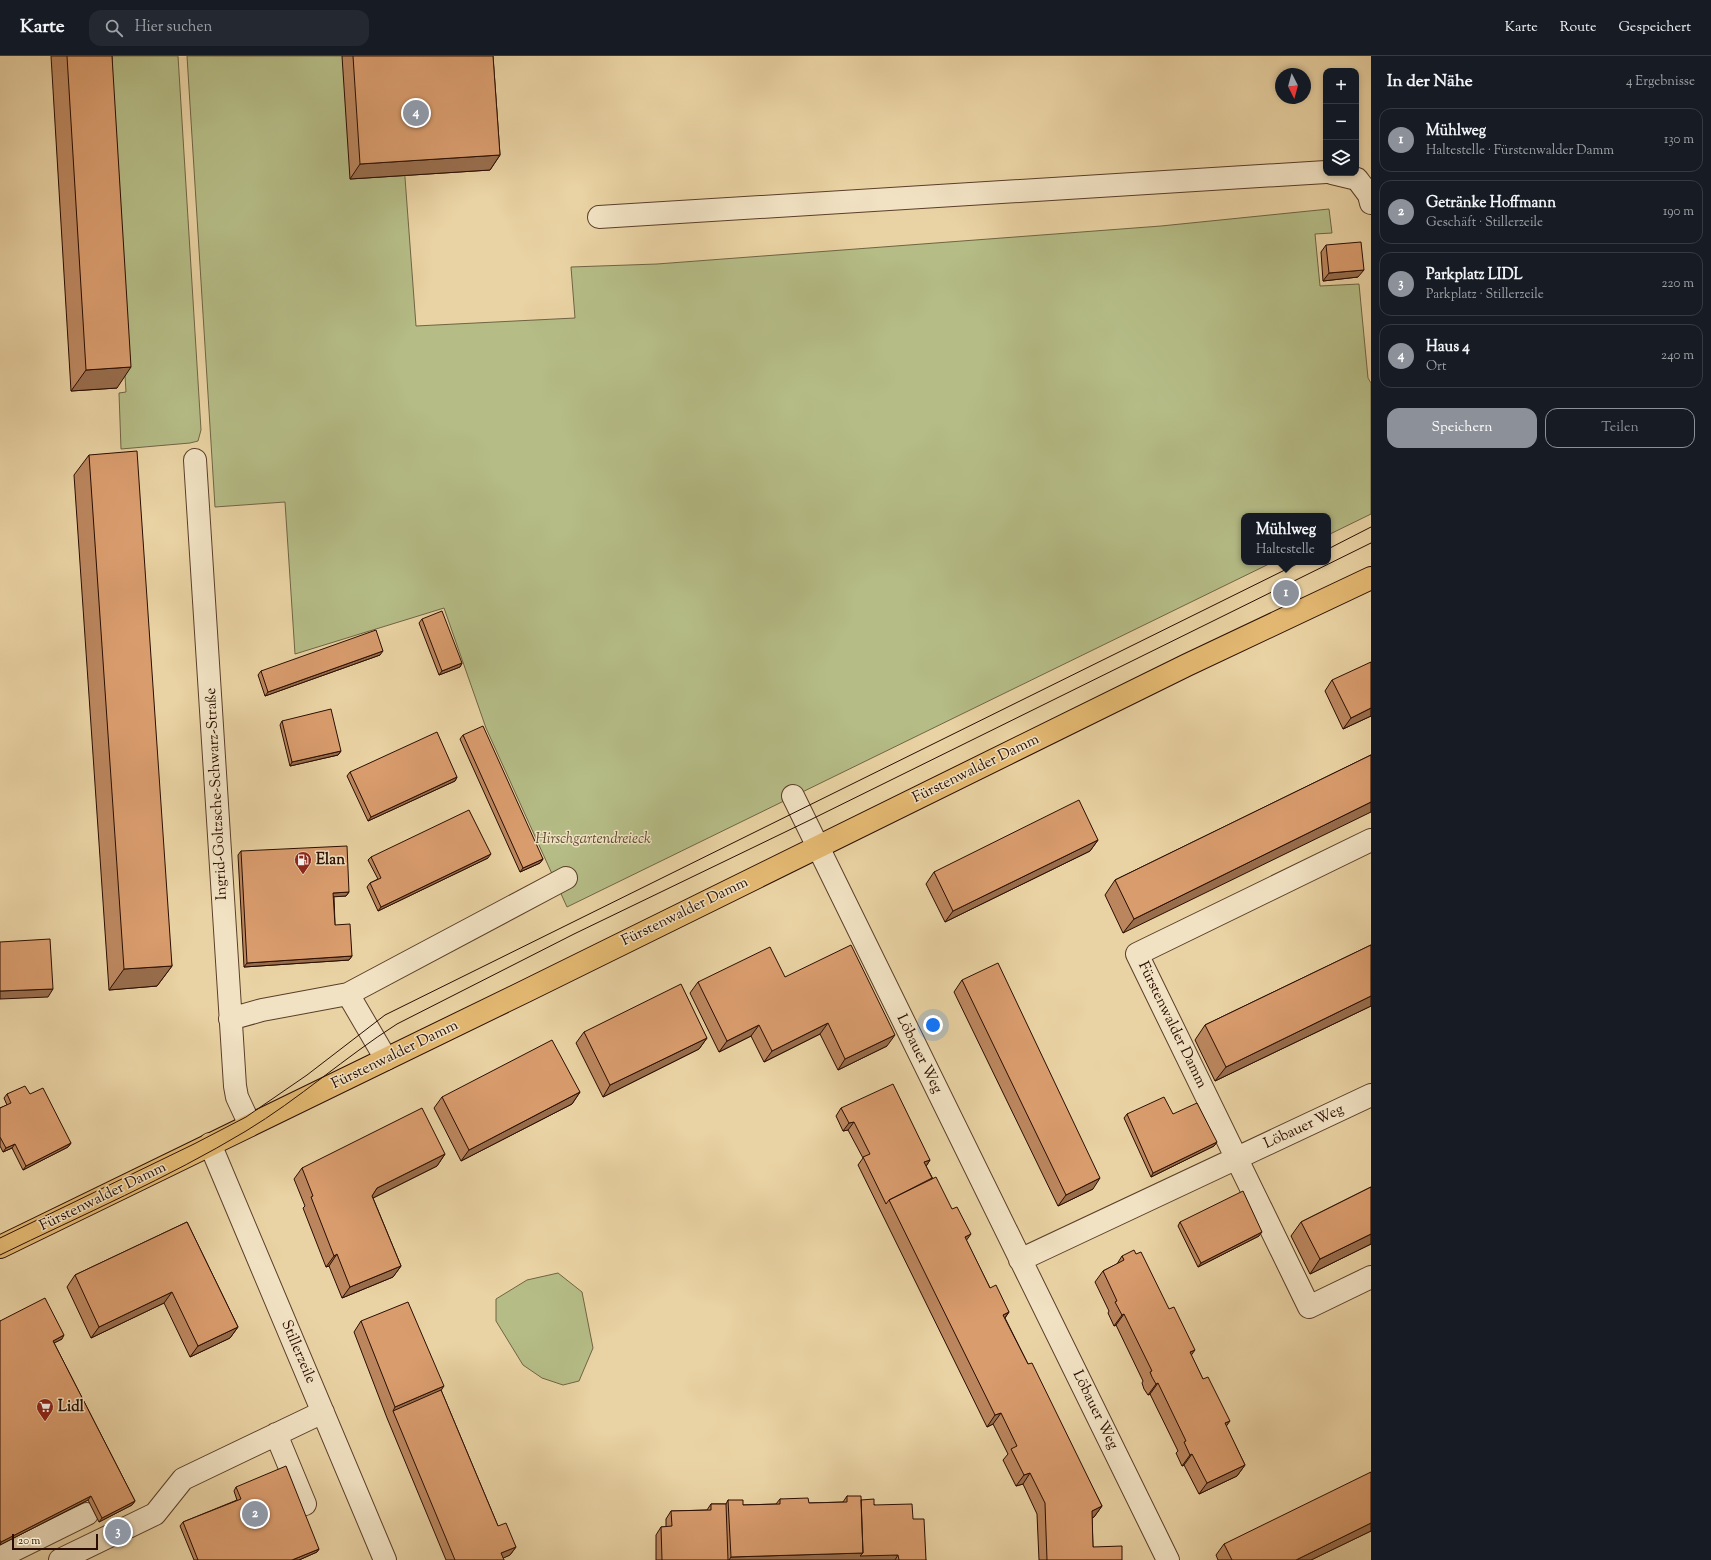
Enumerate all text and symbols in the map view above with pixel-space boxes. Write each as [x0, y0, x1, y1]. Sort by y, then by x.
search box [89, 10, 369, 46]
text: Karte [20, 14, 65, 41]
icon: search [103, 17, 125, 39]
text: Hier suchen [135, 17, 212, 38]
text: Karte [1505, 18, 1538, 38]
text: Route [1560, 18, 1596, 38]
text: Gespeichert [1618, 18, 1691, 38]
north arrow [1275, 68, 1311, 104]
map controls [1323, 68, 1359, 176]
button: + [1323, 68, 1359, 104]
text: In der Nähe [1387, 70, 1473, 94]
text: 4 Ergebnisse [1626, 73, 1695, 91]
pin: 4 [403, 98, 429, 128]
button: − [1323, 104, 1359, 140]
text: Mühlweg [1426, 121, 1486, 142]
text: 1 [1399, 131, 1403, 149]
text: 130 m [1664, 131, 1694, 149]
button: layers [1323, 140, 1359, 176]
text: Haltestelle · Fürstenwalder Damm [1426, 142, 1614, 160]
text: Getränke Hoffmann [1426, 193, 1556, 214]
text: 2 [1398, 203, 1404, 221]
text: 190 m [1663, 203, 1694, 221]
text: Geschäft · Stillerzeile [1426, 214, 1543, 232]
text: Parkplatz LIDL [1426, 265, 1523, 286]
text: 3 [1398, 275, 1404, 293]
text: 220 m [1661, 275, 1694, 293]
text: Parkplatz · Stillerzeile [1426, 286, 1544, 304]
text: Haus 4 [1426, 337, 1470, 358]
text: 4 [1398, 347, 1404, 365]
text: 240 m [1661, 347, 1694, 365]
text: Ort [1426, 358, 1446, 376]
button: Speichern [1387, 408, 1537, 448]
button: Teilen [1545, 408, 1695, 448]
popup [1241, 513, 1331, 565]
text: Mühlweg [1256, 520, 1316, 541]
text: Haltestelle [1256, 541, 1315, 559]
pin: 1 [1273, 578, 1299, 608]
street label: Ingrid-Goltzsche-Schwarz-Straße [201, 687, 233, 901]
street label: Fürstenwalder Damm [909, 729, 1043, 809]
park label: Hirschgartendreieck [535, 829, 651, 850]
fuel station icon: Elan [293, 850, 313, 875]
place label: Elan [316, 850, 345, 871]
street label: Fürstenwalder Damm [618, 872, 752, 952]
street label: Fürstenwalder Damm [1132, 958, 1212, 1092]
street label: Löbauer Weg [891, 1011, 947, 1097]
street label: Fürstenwalder Damm [328, 1015, 462, 1095]
your location [923, 1015, 943, 1035]
street label: Löbauer Weg [1261, 1099, 1347, 1155]
street label: Fürstenwalder Damm [36, 1157, 170, 1237]
street label: Stillerzeile [275, 1317, 321, 1387]
street label: Löbauer Weg [1067, 1367, 1123, 1453]
supermarket icon: Lidl [35, 1397, 55, 1422]
place label: Lidl [58, 1397, 85, 1418]
pin: 2 [242, 1499, 268, 1529]
pin: 3 [105, 1517, 131, 1547]
scale bar [12, 1532, 98, 1551]
text: 20 m [18, 1533, 40, 1549]

